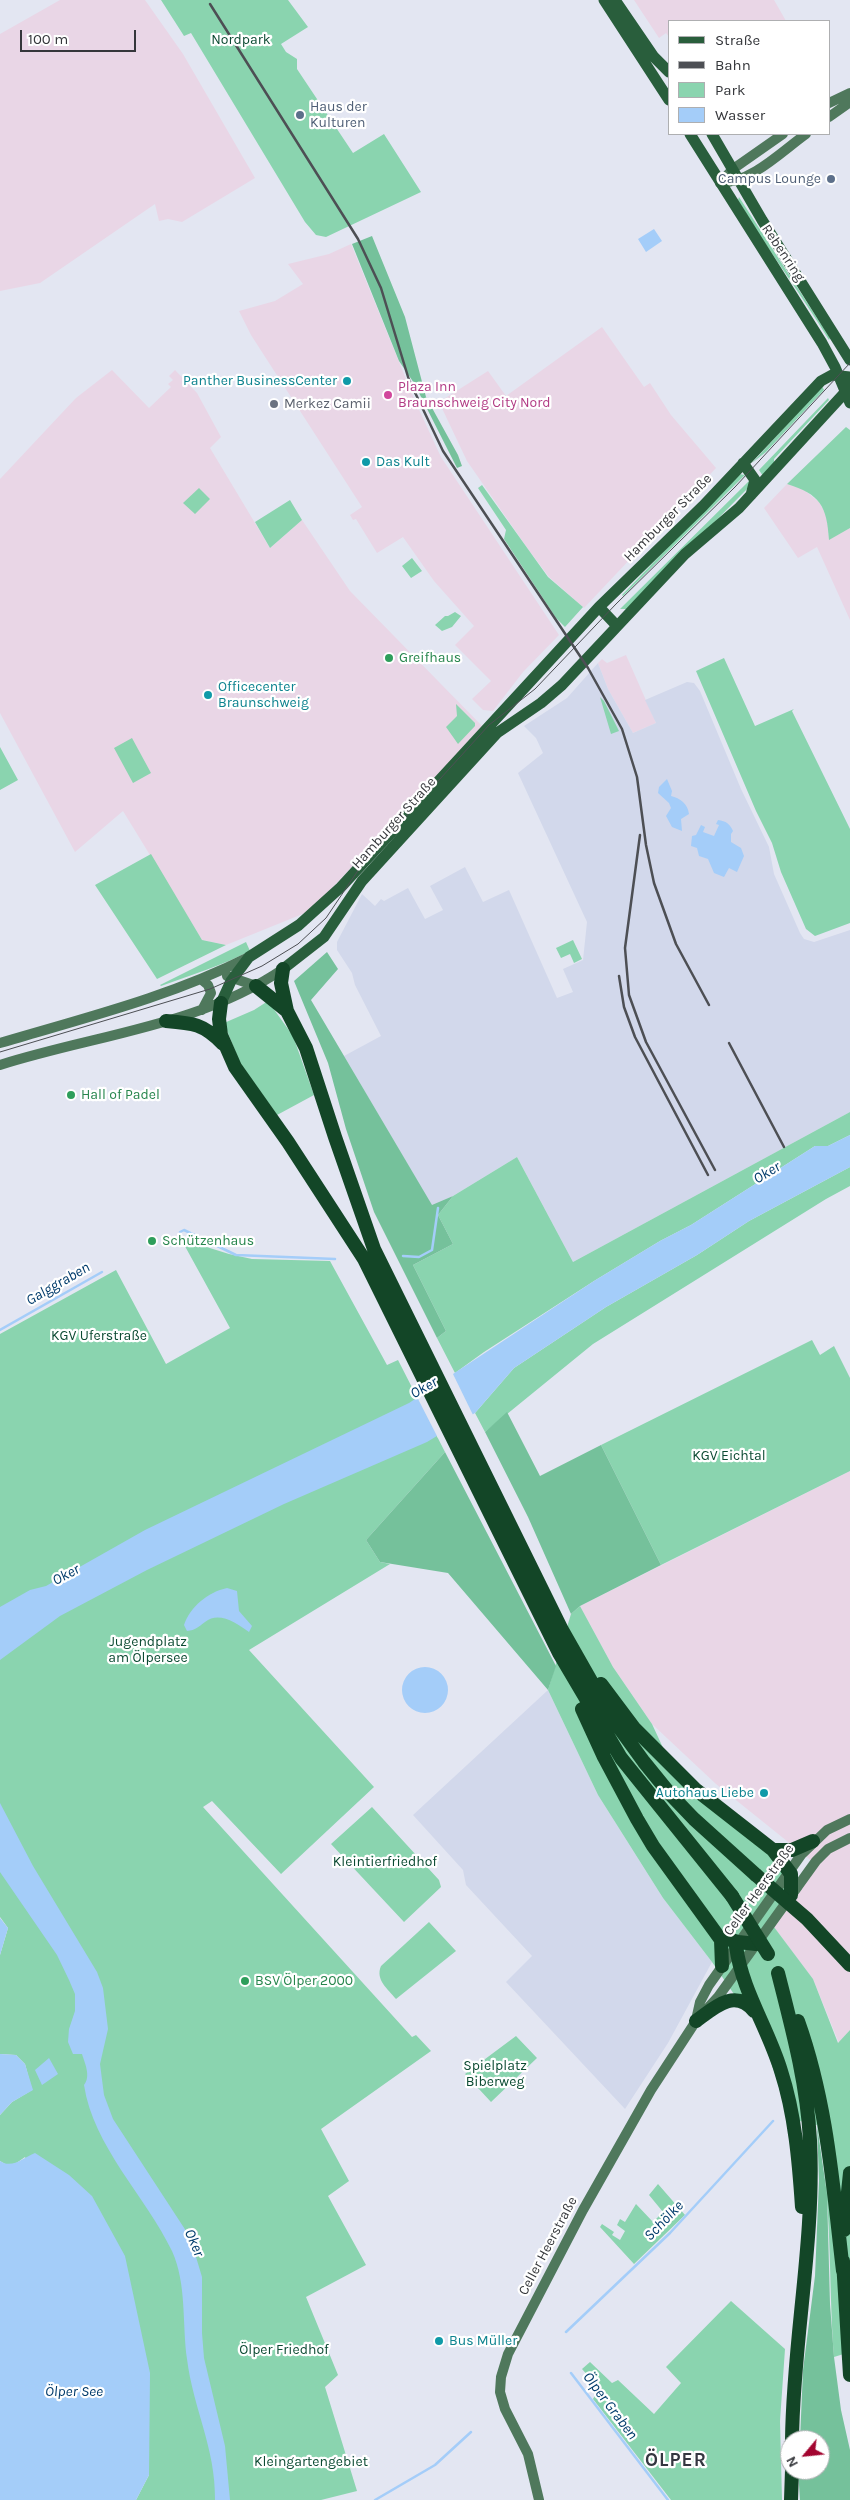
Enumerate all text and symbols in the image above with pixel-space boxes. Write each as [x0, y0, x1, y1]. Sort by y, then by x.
scale bar [22, 20, 139, 52]
legend [668, 20, 830, 135]
text: 100 m [28, 30, 68, 48]
text: Straße [715, 31, 760, 49]
park label: Nordpark [211, 32, 271, 48]
text: Bahn [715, 56, 751, 74]
text: Park [715, 81, 745, 99]
place label: Haus der Kulturen [310, 99, 367, 132]
text: Wasser [715, 106, 765, 124]
marker: Haus der Kulturen [294, 109, 306, 121]
place label: Campus Lounge [718, 171, 821, 187]
marker: Campus Lounge [825, 173, 837, 185]
street label: Rebenring [758, 221, 808, 285]
place label: Panther BusinessCenter [183, 373, 337, 389]
marker: Panther BusinessCenter [341, 375, 353, 387]
place label: Plaza Inn Braunschweig City Nord [398, 379, 551, 412]
marker: Plaza Inn Braunschweig City Nord [382, 389, 394, 401]
place label: Merkez Camii [284, 396, 371, 412]
marker: Merkez Camii [268, 398, 280, 410]
place label: Das Kult [376, 454, 430, 470]
marker: Das Kult [360, 456, 372, 468]
street label: Hamburger Straße [621, 471, 715, 565]
place label: Greifhaus [399, 650, 461, 666]
marker: Greifhaus [383, 652, 395, 664]
place label: Officecenter Braunschweig [218, 679, 309, 712]
marker: Officecenter Braunschweig [202, 689, 214, 701]
street label: Hamburger Straße [348, 774, 440, 872]
place label: Hall of Padel [81, 1087, 160, 1103]
marker: Hall of Padel [65, 1089, 77, 1101]
water label: Oker [750, 1158, 784, 1188]
place label: Schützenhaus [162, 1233, 254, 1249]
marker: Schützenhaus [146, 1235, 158, 1247]
water label: Galggraben [23, 1258, 93, 1310]
park label: KGV Uferstraße [51, 1328, 147, 1344]
water label: Oker [407, 1373, 441, 1403]
park label: KGV Eichtal [692, 1448, 766, 1464]
water label: Oker [49, 1560, 83, 1590]
park label: Jugendplatz am Ölpersee [108, 1634, 188, 1666]
place label: Autohaus Liebe [656, 1785, 754, 1801]
marker: Autohaus Liebe [758, 1787, 770, 1799]
street label: Celler Heerstraße [720, 1841, 798, 1939]
park label: Kleintierfriedhof [333, 1854, 437, 1870]
place label: BSV Ölper 2000 [255, 1973, 353, 1989]
marker: BSV Ölper 2000 [239, 1975, 251, 1987]
park label: Spielplatz Biberweg [463, 2058, 527, 2090]
street label: Celler Heerstraße [515, 2194, 581, 2298]
water label: Schölke [641, 2197, 687, 2245]
water label: Oker [180, 2226, 208, 2260]
place label: Bus Müller [449, 2333, 517, 2349]
marker: Bus Müller [433, 2335, 445, 2347]
park label: Ölper Friedhof [239, 2342, 329, 2358]
water label: Ölper Graben [579, 2369, 641, 2443]
water label: Ölper See [45, 2383, 103, 2401]
north arrow [780, 2430, 830, 2480]
district label: ÖLPER [644, 2450, 708, 2472]
text: N [782, 2453, 802, 2470]
park label: Kleingartengebiet [254, 2454, 368, 2470]

